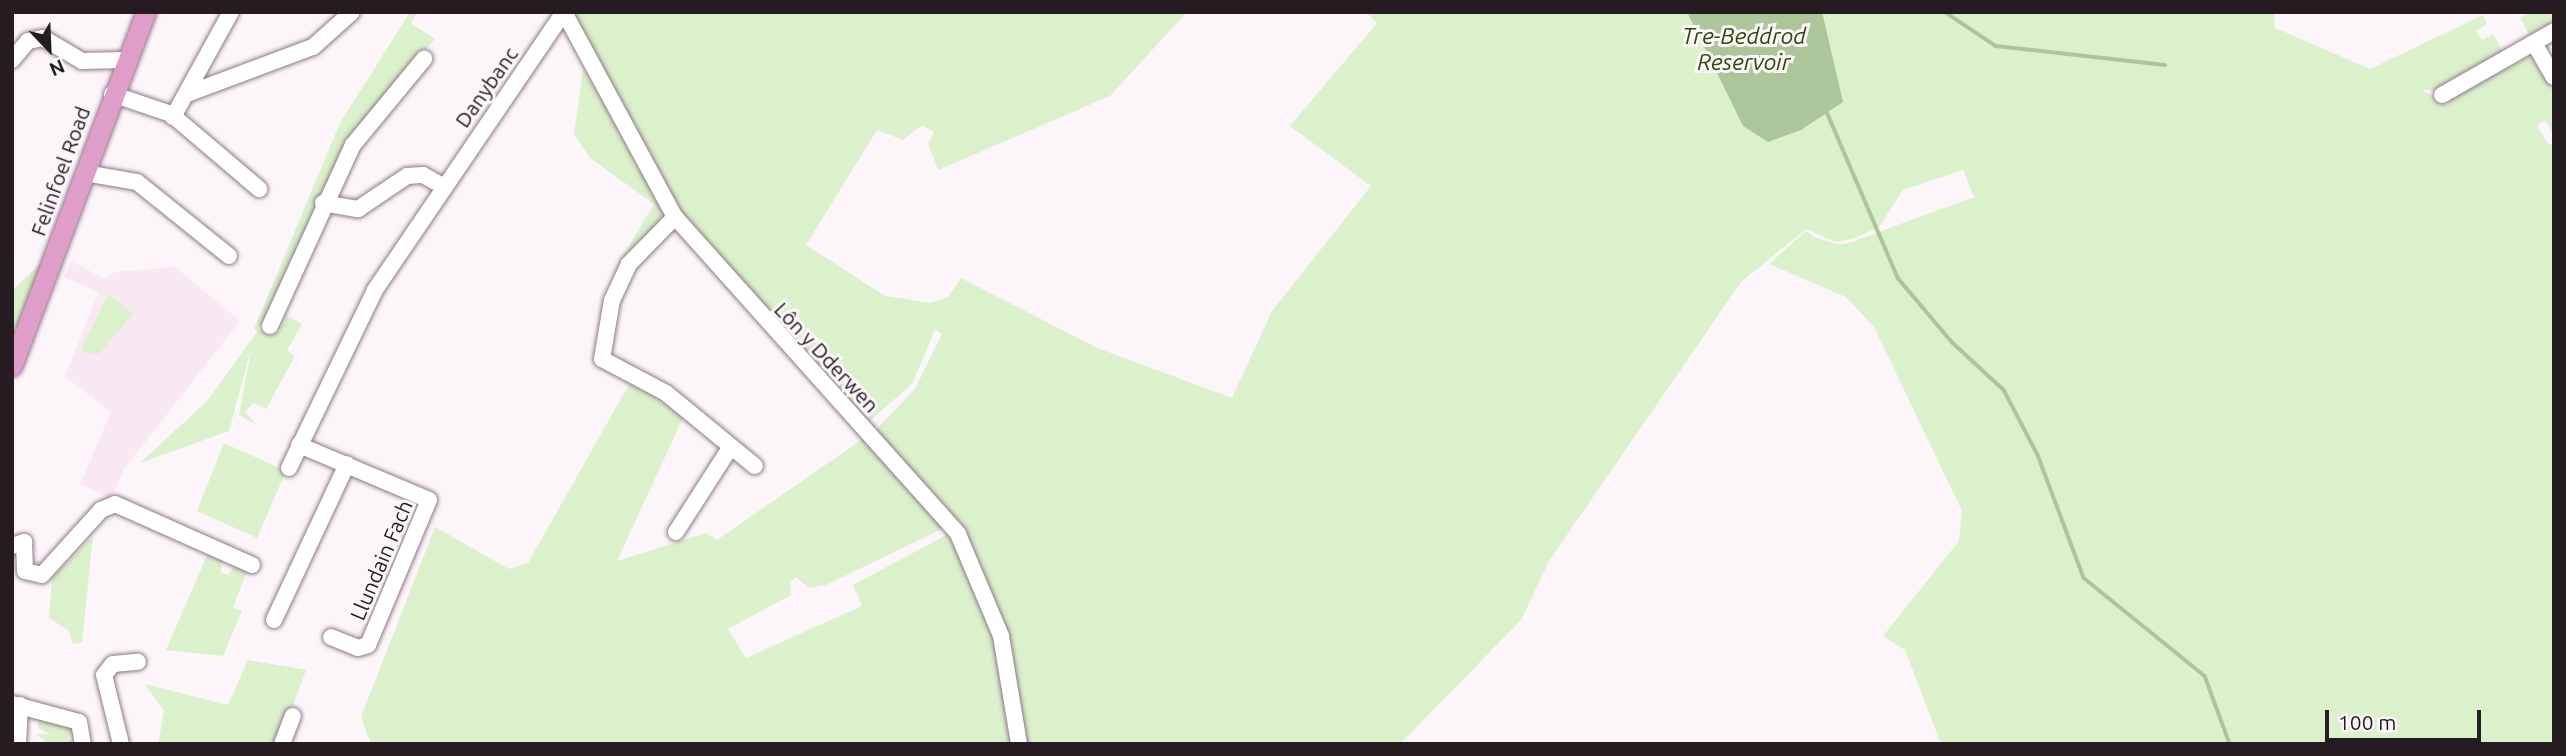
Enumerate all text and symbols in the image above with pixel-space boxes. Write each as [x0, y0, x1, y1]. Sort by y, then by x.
north arrow [14, 14, 84, 84]
water label: Tre-Beddrod Reservoir [1682, 22, 1806, 76]
street label: Danybanc [449, 42, 523, 132]
text: N [46, 55, 68, 81]
street label: Felinfoel Road [25, 103, 95, 239]
street label: Lôn y Dderwen [769, 297, 885, 417]
street label: Llundain Fach [344, 496, 418, 624]
scale bar [2328, 696, 2484, 740]
text: 100 m [2338, 710, 2396, 734]

